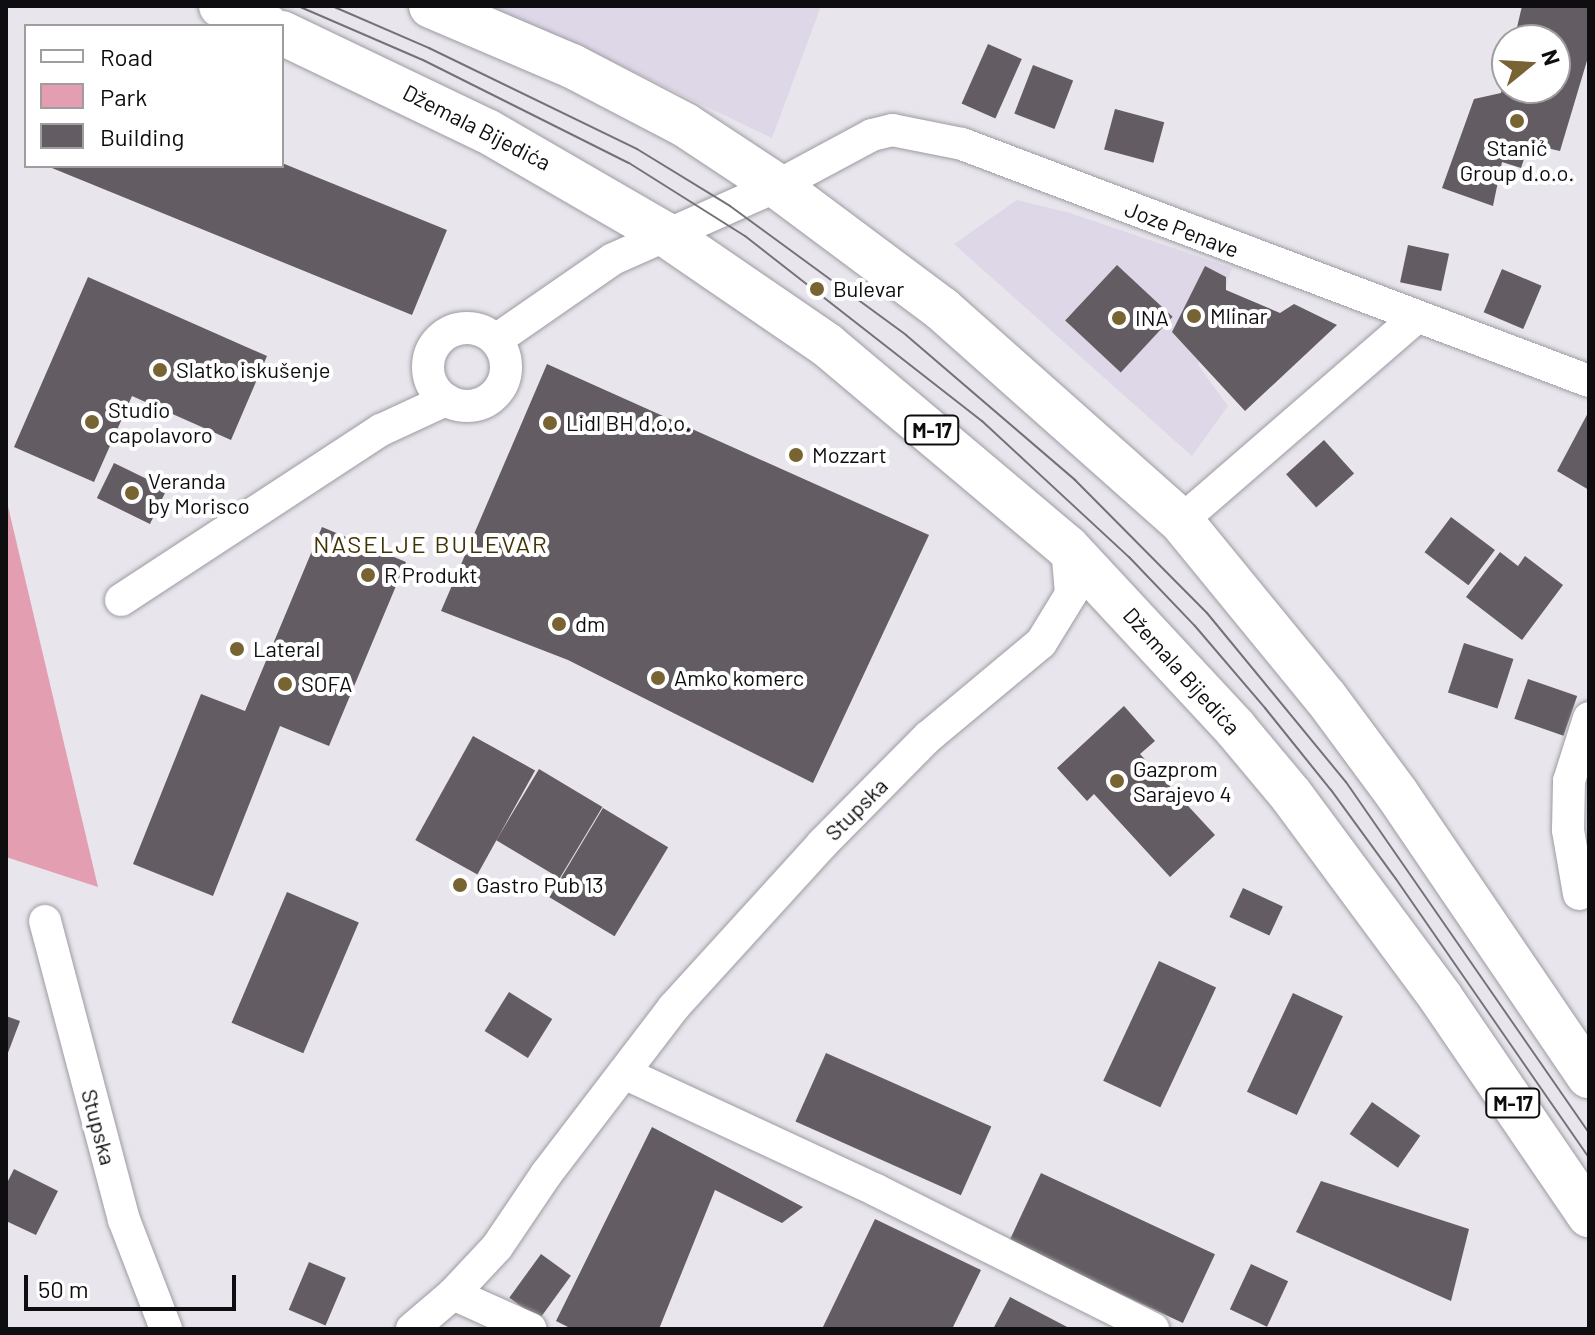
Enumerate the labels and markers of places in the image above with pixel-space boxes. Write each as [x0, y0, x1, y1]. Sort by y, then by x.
marker: Stanić Group d.o.o. [1508, 112, 1526, 130]
place label: Stanić Group d.o.o. [1460, 134, 1574, 186]
place label: Bulevar [833, 276, 904, 302]
marker: Bulevar [808, 280, 826, 298]
place label: Mlinar [1210, 303, 1268, 329]
place label: INA [1135, 305, 1169, 331]
marker: Mlinar [1185, 307, 1203, 325]
marker: INA [1110, 309, 1128, 327]
place label: Slatko iskušenje [176, 357, 330, 383]
marker: Slatko iskušenje [151, 361, 169, 379]
place label: Studio capolavoro [108, 396, 213, 448]
place label: Lidl BH d.o.o. [566, 410, 691, 436]
marker: Studio capolavoro [83, 413, 101, 431]
marker: Lidl BH d.o.o. [541, 414, 559, 432]
place label: Mozzart [812, 442, 887, 468]
marker: Mozzart [787, 446, 805, 464]
place label: Veranda by Morisco [148, 467, 250, 518]
marker: Veranda by Morisco [123, 484, 141, 502]
place label: R Produkt [384, 562, 478, 588]
marker: R Produkt [359, 566, 377, 584]
place label: dm [575, 611, 605, 637]
marker: dm [550, 615, 568, 633]
place label: Lateral [253, 636, 320, 662]
marker: Lateral [228, 640, 246, 658]
place label: Amko komerc [674, 665, 804, 691]
marker: Amko komerc [649, 669, 667, 687]
place label: SOFA [301, 671, 352, 697]
marker: SOFA [276, 675, 294, 693]
place label: Gazprom Sarajevo 4 [1133, 755, 1232, 806]
marker: Gazprom Sarajevo 4 [1108, 772, 1126, 790]
place label: Gastro Pub 13 [476, 872, 604, 898]
marker: Gastro Pub 13 [451, 876, 469, 894]

